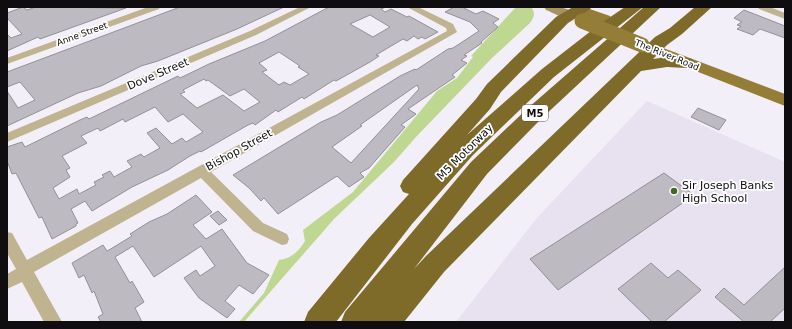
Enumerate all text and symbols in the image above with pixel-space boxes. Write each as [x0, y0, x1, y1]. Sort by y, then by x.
street label: Anne Street [55, 20, 109, 48]
street label: The River Road [633, 37, 701, 72]
street label: Dove Street [125, 55, 191, 93]
road number: M5 [522, 105, 548, 121]
street label: M5 Motorway [434, 121, 496, 183]
street label: Bishop Street [204, 126, 275, 174]
place label: Sir Joseph Banks High School [682, 179, 774, 205]
marker: Sir Joseph Banks High School [669, 186, 679, 196]

